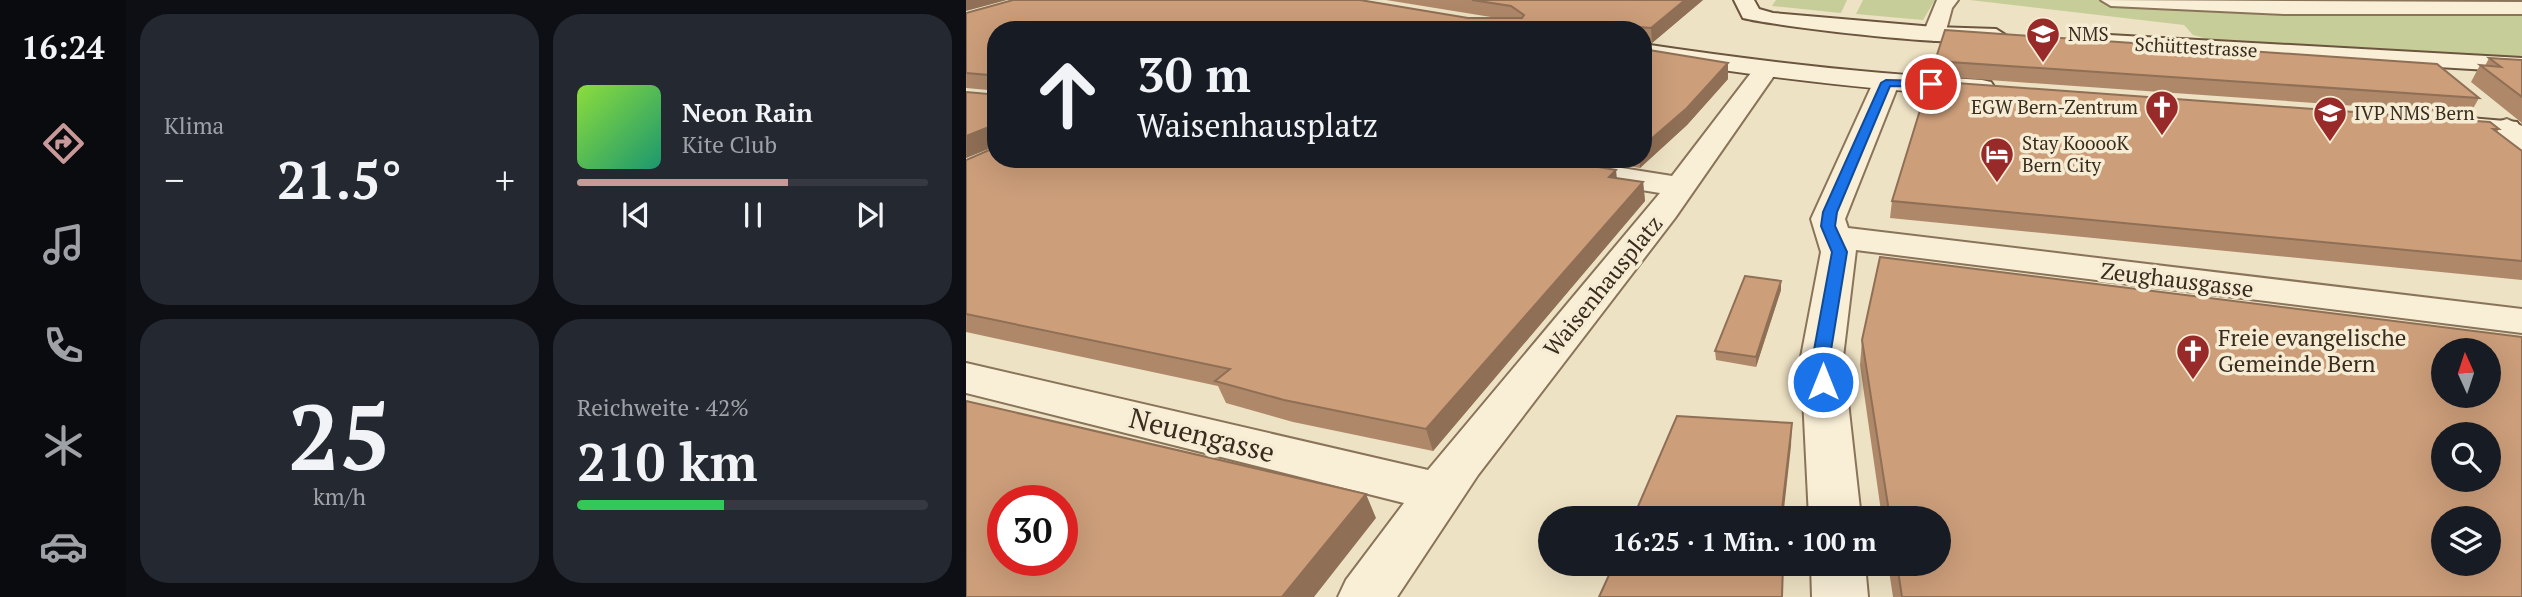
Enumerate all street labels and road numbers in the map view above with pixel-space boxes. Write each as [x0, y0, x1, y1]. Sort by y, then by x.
street label: Schüttestrasse [2134, 31, 2258, 62]
street label: Waisenhausplatz [1536, 209, 1669, 363]
street label: Zeughausgasse [2099, 255, 2255, 304]
street label: Neuengasse [1126, 399, 1279, 470]

